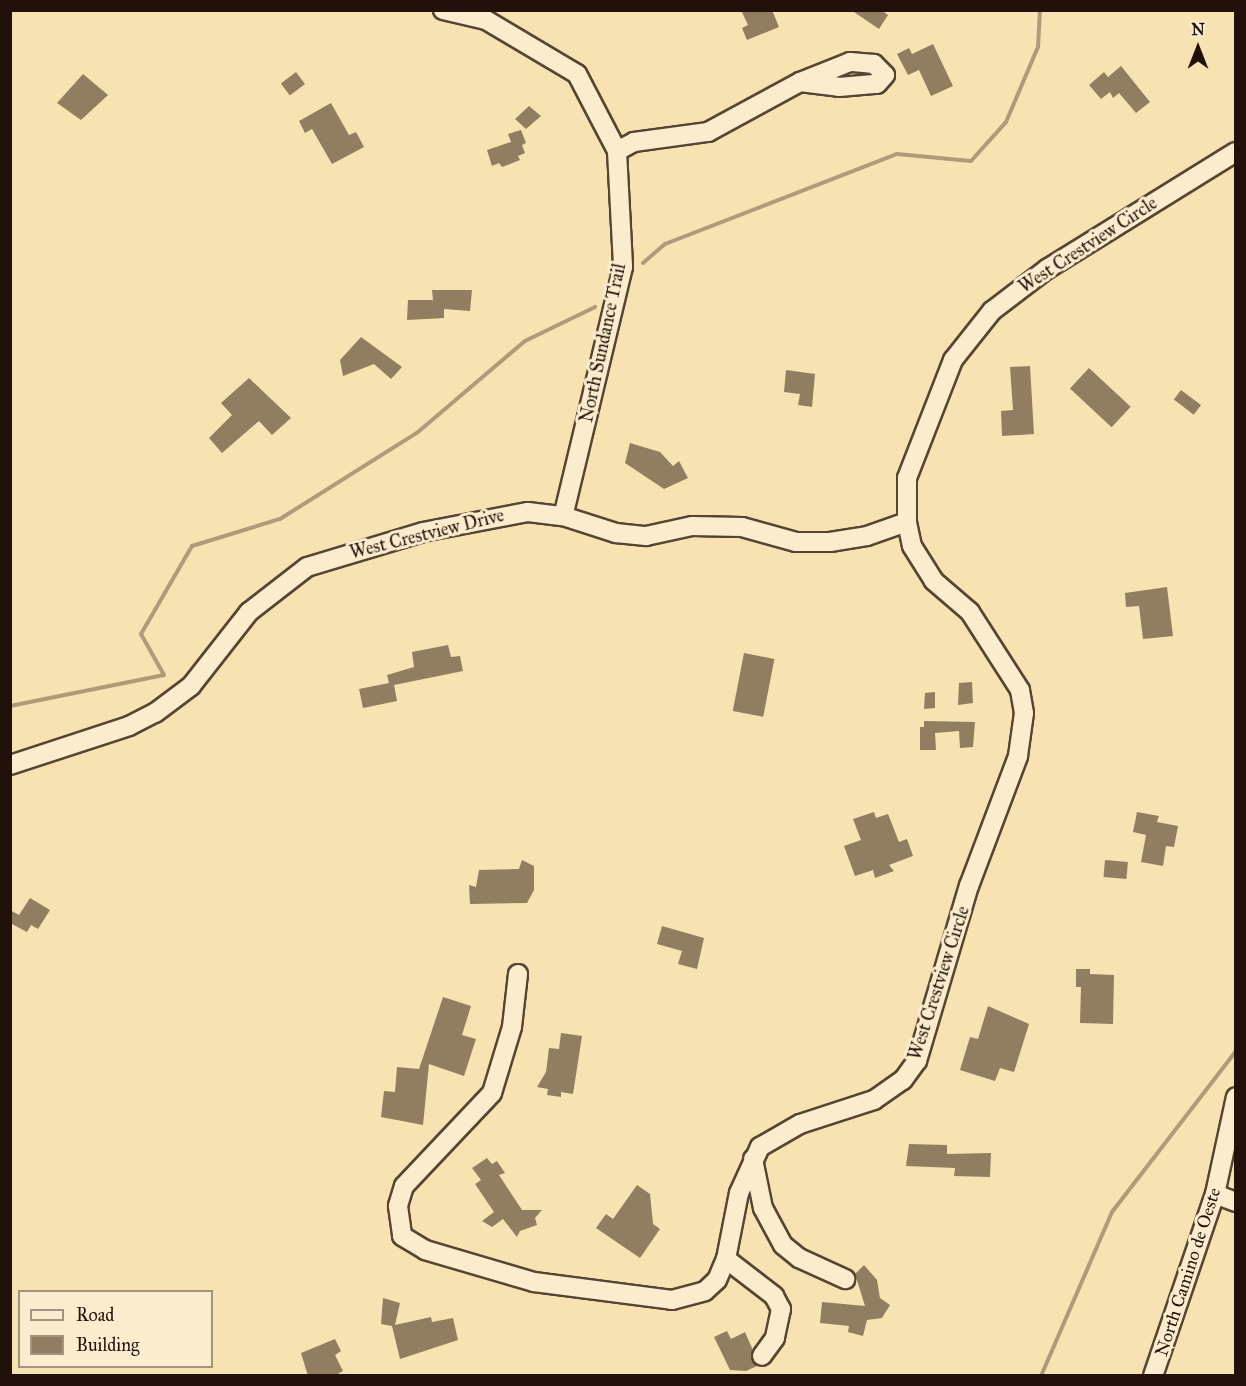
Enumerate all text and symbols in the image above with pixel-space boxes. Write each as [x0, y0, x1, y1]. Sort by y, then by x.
north arrow [1168, 18, 1228, 78]
text: N [1191, 20, 1205, 39]
street label: West Crestview Circle [1015, 192, 1161, 298]
street label: North Sundance Trail [576, 261, 630, 425]
street label: West Crestview Drive [348, 504, 506, 564]
street label: West Crestview Circle [904, 903, 974, 1063]
street label: North Camino de Oeste [1151, 1185, 1225, 1359]
legend [18, 1290, 213, 1368]
text: Road [76, 1304, 114, 1326]
text: Building [76, 1334, 139, 1356]

